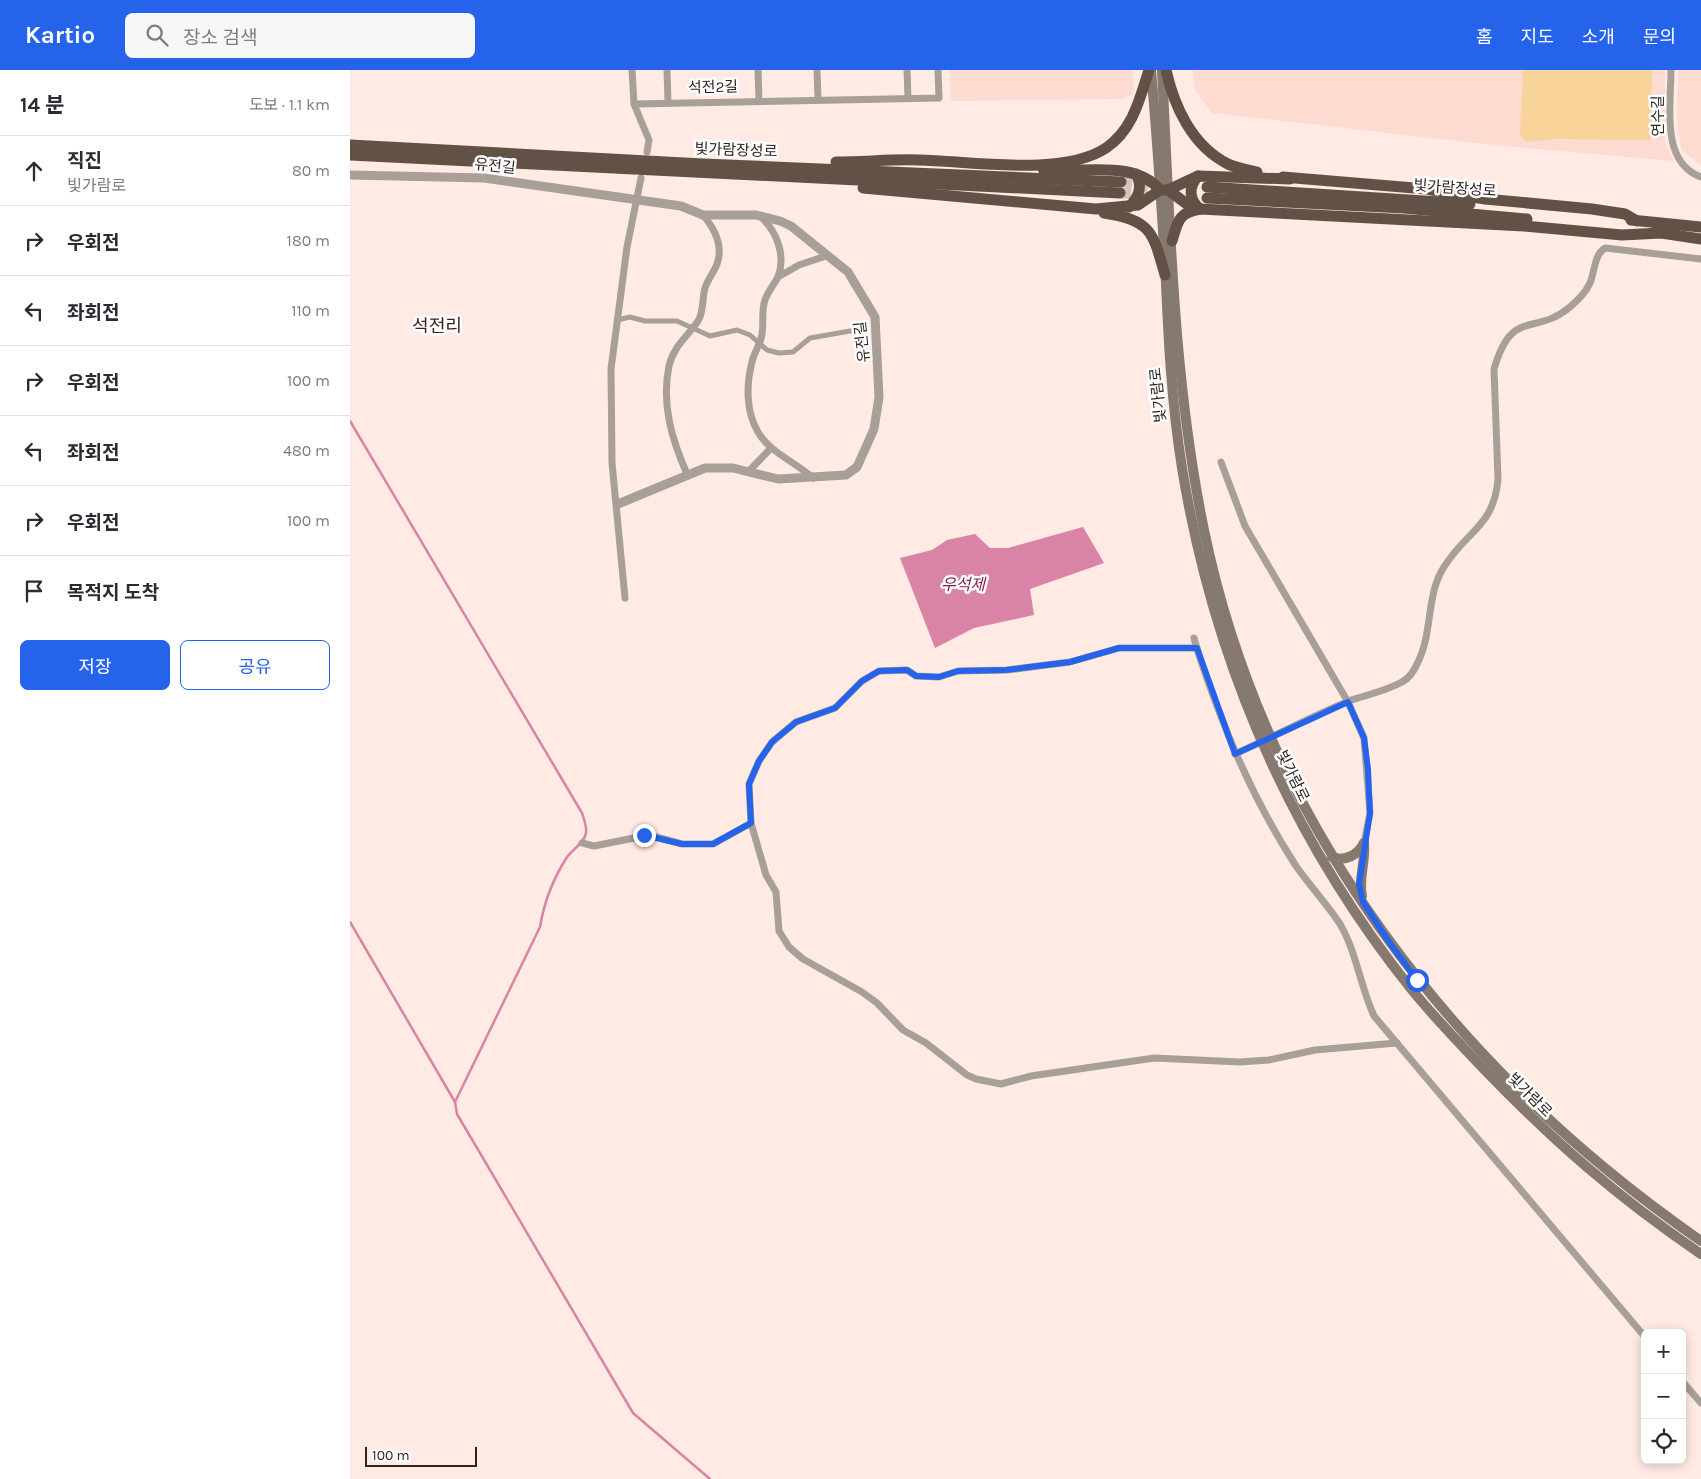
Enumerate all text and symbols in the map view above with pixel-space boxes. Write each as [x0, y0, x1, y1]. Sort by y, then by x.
search box [125, 13, 475, 58]
text: Kartio [25, 21, 95, 49]
icon: search [143, 21, 171, 49]
text: 홈 [1476, 26, 1493, 48]
text: 지도 [1521, 26, 1554, 48]
text: 소개 [1582, 26, 1615, 48]
text: 문의 [1643, 26, 1676, 48]
text: 장소 검색 [183, 27, 258, 49]
street label: 석전2길 [688, 78, 738, 96]
text: 14 분 [20, 93, 65, 117]
text: 도보 · 1.1 km [249, 95, 330, 114]
street label: 연수길 [1649, 95, 1667, 137]
street label: 빛가람장성로 [694, 140, 778, 160]
text: 직진 [67, 150, 102, 172]
street label: 유전길 [473, 155, 517, 177]
icon: ahead [20, 157, 48, 185]
text: 80 m [292, 161, 330, 180]
text: 빛가람로 [67, 176, 126, 195]
street label: 빛가람장성로 [1413, 176, 1497, 200]
icon: right [20, 227, 48, 255]
text: 180 m [287, 231, 330, 250]
text: 우회전 [67, 232, 119, 254]
icon: left [20, 297, 48, 325]
text: 110 m [291, 301, 330, 320]
text: 좌회전 [67, 302, 119, 324]
district label: 석전리 [412, 315, 462, 337]
street label: 유전길 [851, 320, 873, 364]
icon: right [20, 367, 48, 395]
street label: 빛가람로 [1146, 367, 1170, 423]
text: 100 m [287, 371, 330, 390]
text: 우회전 [67, 372, 119, 394]
icon: left [20, 437, 48, 465]
text: 480 m [283, 441, 330, 460]
text: 좌회전 [67, 442, 119, 464]
icon: right [20, 507, 48, 535]
text: 100 m [287, 511, 330, 530]
text: 우회전 [67, 512, 119, 534]
water label: 우석제 [941, 575, 987, 594]
icon: arrive [20, 577, 48, 605]
text: 목적지 도착 [67, 582, 159, 604]
button: 저장 [20, 640, 170, 690]
button: 공유 [180, 640, 330, 690]
street label: 빛가람로 [1273, 747, 1313, 805]
route end [633, 824, 656, 847]
route start [1406, 969, 1429, 992]
street label: 빛가람로 [1504, 1069, 1556, 1121]
map controls [1641, 1329, 1686, 1464]
button: + [1641, 1329, 1686, 1374]
button: − [1641, 1374, 1686, 1419]
button: locate [1641, 1419, 1686, 1464]
scale bar [365, 1444, 478, 1467]
text: 100 m [372, 1447, 410, 1464]

